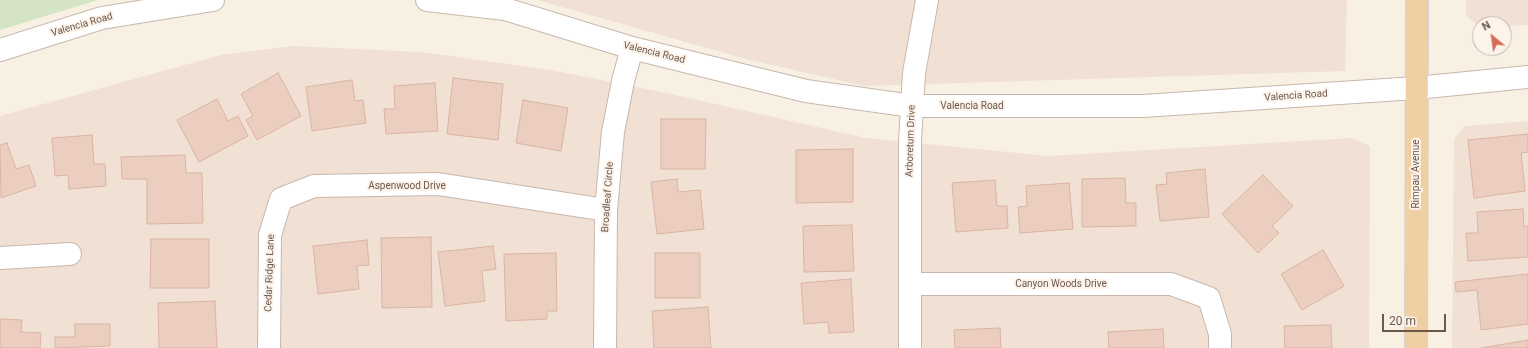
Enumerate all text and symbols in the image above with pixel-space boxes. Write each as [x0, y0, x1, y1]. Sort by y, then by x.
street label: Valencia Road [50, 10, 114, 40]
north arrow [1472, 16, 1512, 56]
text: N [1480, 18, 1493, 34]
street label: Valencia Road [622, 40, 686, 66]
street label: Valencia Road [1264, 88, 1328, 104]
street label: Valencia Road [940, 100, 1004, 112]
street label: Arboretum Drive [904, 105, 918, 177]
street label: Rimpau Avenue [1410, 139, 1422, 209]
street label: Broadleaf Circle [600, 161, 616, 233]
street label: Aspenwood Drive [368, 180, 446, 192]
street label: Cedar Ridge Lane [263, 234, 277, 312]
street label: Canyon Woods Drive [1015, 278, 1107, 290]
scale bar [1384, 306, 1448, 332]
text: 20 m [1389, 314, 1416, 328]

